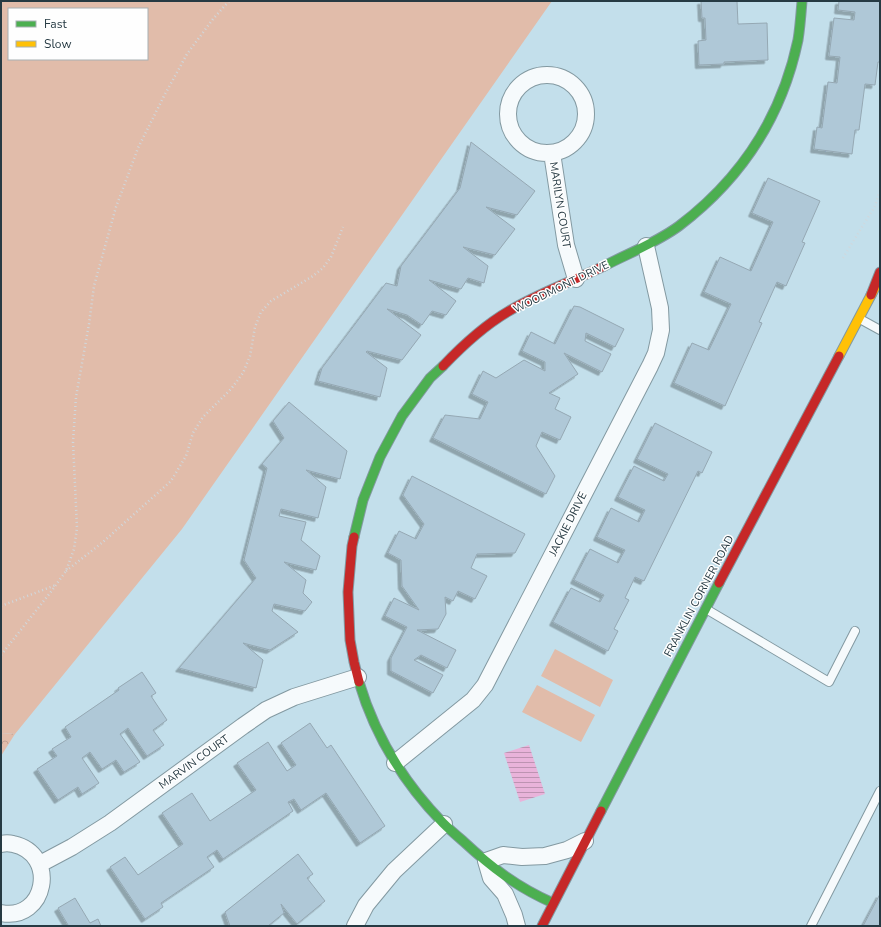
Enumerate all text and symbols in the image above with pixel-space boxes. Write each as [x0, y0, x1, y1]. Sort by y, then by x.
legend [8, 8, 148, 60]
text: Fast [44, 16, 67, 32]
text: Slow [44, 36, 72, 52]
street label: MARILYN COURT [546, 161, 574, 250]
street label: WOODMONT DRIVE [511, 257, 611, 317]
street label: JACKIE DRIVE [545, 489, 591, 560]
street label: FRANKLIN CORNER ROAD [661, 533, 737, 659]
street label: MARVIN COURT [156, 731, 232, 793]

